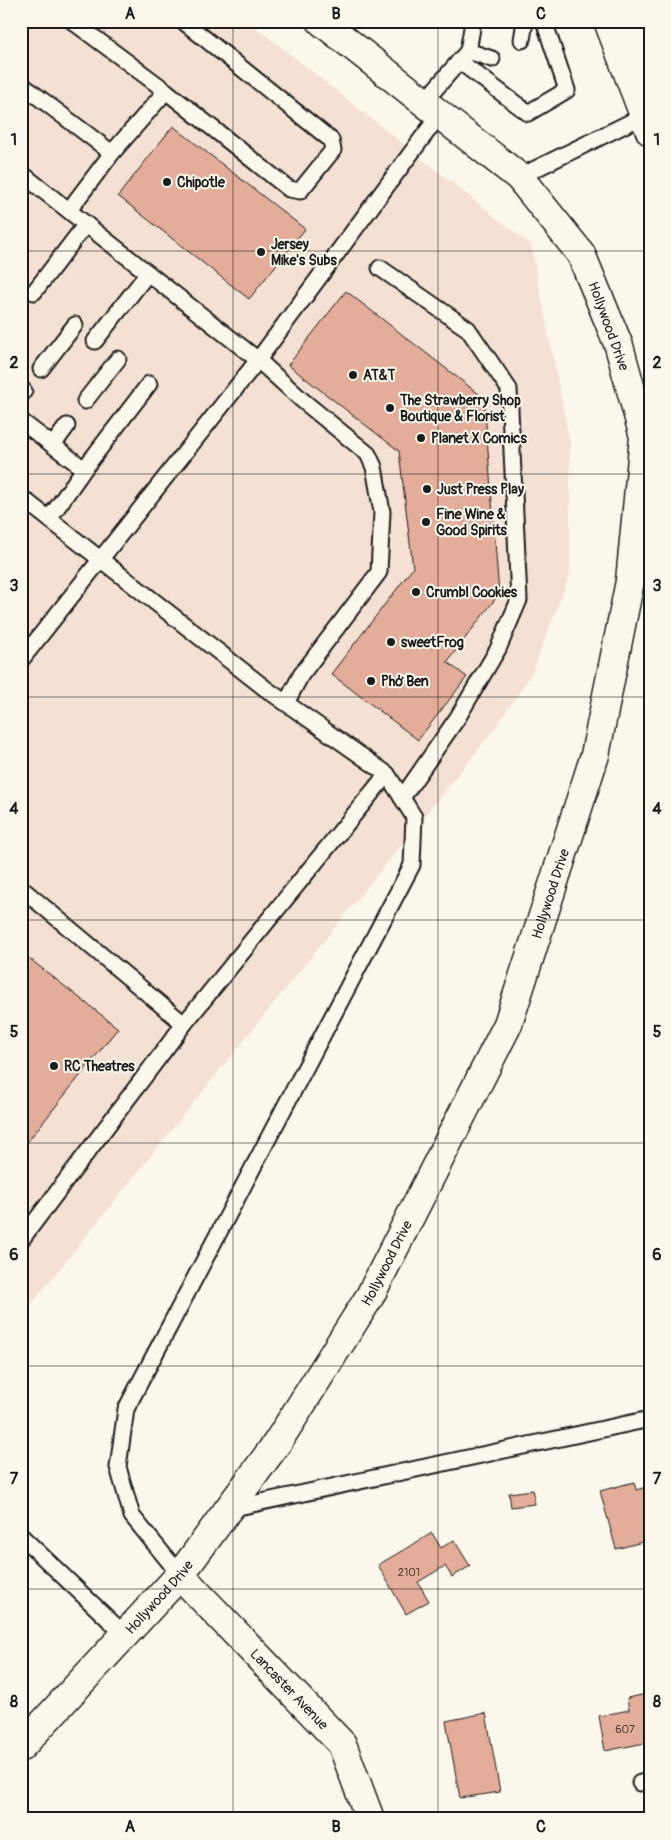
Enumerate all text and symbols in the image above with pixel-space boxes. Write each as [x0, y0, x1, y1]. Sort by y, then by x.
text: A [125, 4, 136, 24]
text: B [331, 4, 341, 24]
text: C [536, 4, 546, 24]
text: 1 [11, 130, 17, 150]
text: 1 [654, 130, 660, 150]
place label: Chipotle [177, 174, 226, 191]
marker: Chipotle [161, 176, 173, 188]
place label: Jersey Mike's Subs [271, 236, 337, 269]
marker: Jersey Mike's Subs [255, 246, 267, 258]
street label: Hollywood Drive [585, 279, 633, 373]
text: 2 [10, 353, 19, 373]
text: 2 [653, 353, 662, 373]
place label: AT&T [363, 367, 395, 384]
marker: AT&T [347, 369, 359, 381]
place label: The Strawberry Shop Boutique & Florist [399, 392, 521, 425]
marker: The Strawberry Shop Boutique & Florist [384, 402, 396, 414]
place label: Planet X Comics [431, 430, 527, 447]
marker: Planet X Comics [415, 432, 427, 444]
place label: Just Press Play [437, 481, 524, 498]
marker: Just Press Play [421, 483, 433, 495]
place label: Fine Wine & Good Spirits [436, 506, 508, 539]
marker: Fine Wine & Good Spirits [420, 516, 432, 528]
text: 3 [10, 576, 19, 596]
text: 3 [653, 576, 662, 596]
place label: Crumbl Cookies [426, 584, 518, 601]
marker: Crumbl Cookies [410, 586, 422, 598]
place label: sweetFrog [401, 634, 464, 651]
marker: sweetFrog [385, 636, 397, 648]
place label: Phở Ben [381, 673, 429, 690]
marker: Phở Ben [365, 675, 377, 687]
text: 4 [9, 799, 19, 819]
text: 4 [652, 799, 662, 819]
street label: Hollywood Drive [528, 847, 573, 941]
text: 5 [10, 1022, 19, 1042]
text: 5 [653, 1022, 662, 1042]
place label: RC Theatres [64, 1058, 135, 1075]
marker: RC Theatres [48, 1060, 60, 1072]
street label: Hollywood Drive [358, 1218, 416, 1309]
text: 6 [9, 1245, 19, 1265]
text: 6 [652, 1245, 662, 1265]
text: 7 [10, 1469, 19, 1489]
text: 7 [653, 1469, 662, 1489]
street label: Hollywood Drive [122, 1557, 197, 1638]
house number: 2101 [398, 1566, 420, 1579]
street label: Lancaster Avenue [246, 1645, 332, 1733]
text: 8 [10, 1692, 18, 1712]
text: 8 [653, 1692, 661, 1712]
house number: 607 [615, 1723, 635, 1736]
text: A [125, 1817, 136, 1837]
text: B [331, 1817, 341, 1837]
text: C [536, 1817, 546, 1837]

